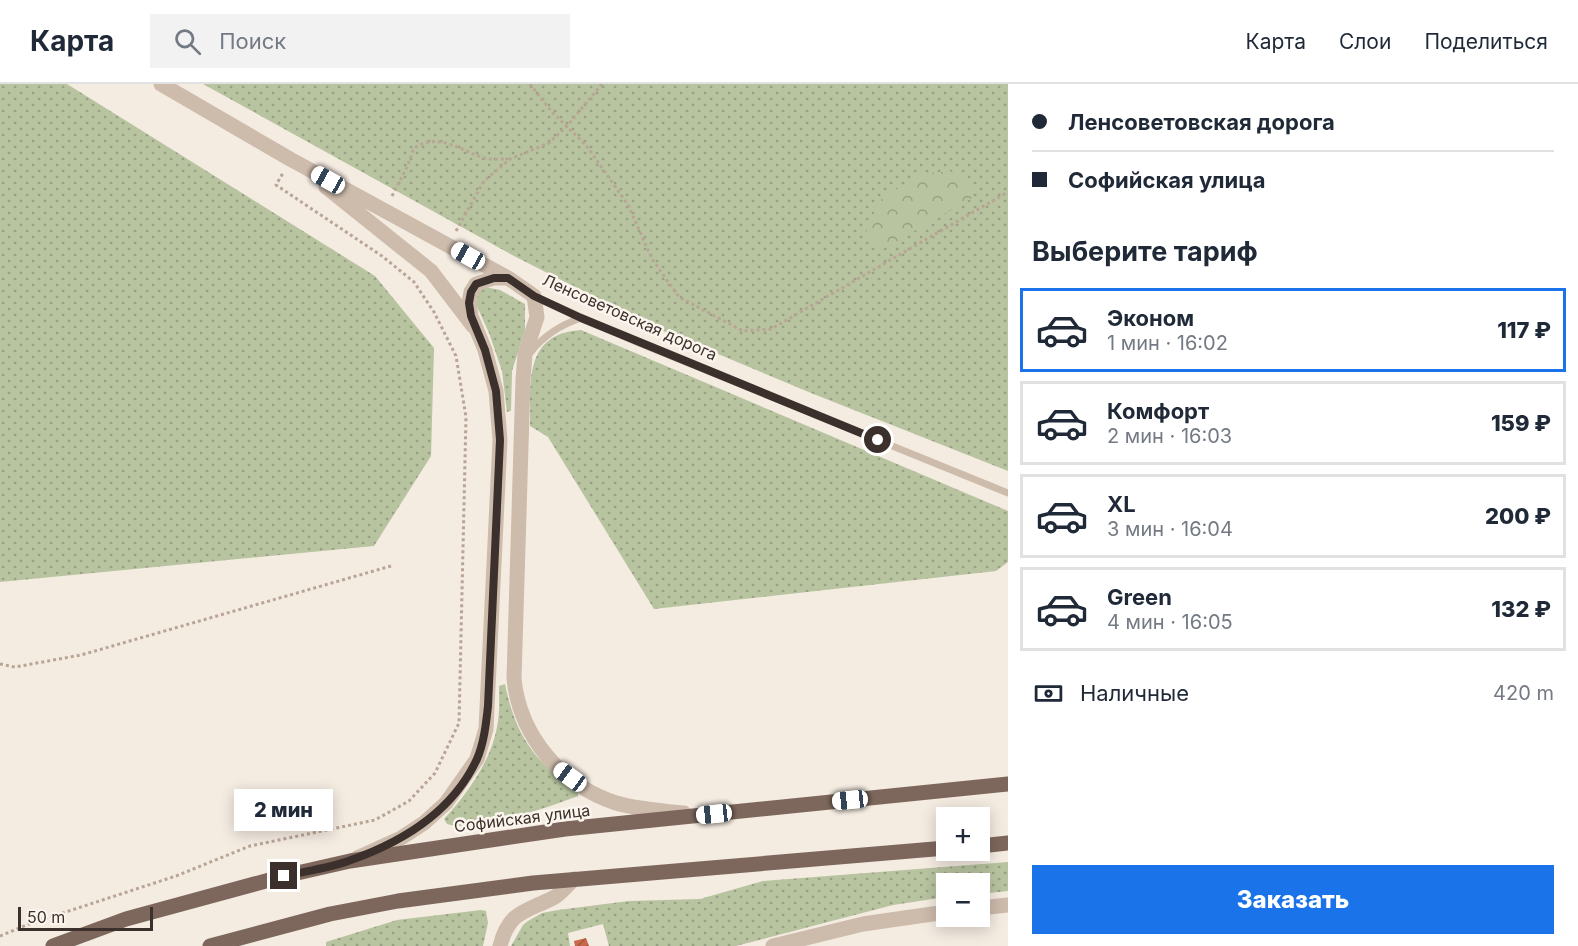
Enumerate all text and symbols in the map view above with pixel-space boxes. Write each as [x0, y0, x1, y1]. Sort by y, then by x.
search box [150, 14, 570, 68]
text: Карта [30, 24, 114, 58]
icon: search [171, 25, 204, 58]
text: Поиск [219, 28, 286, 54]
text: Карта [1246, 29, 1306, 54]
text: Слои [1339, 29, 1391, 54]
text: Поделиться [1424, 29, 1548, 54]
text: Ленсоветовская дорога [1068, 109, 1335, 135]
car [308, 163, 348, 197]
text: Софийская улица [1068, 167, 1265, 193]
text: Выберите тариф [1032, 235, 1258, 268]
car [448, 239, 488, 273]
street label: Ленсоветовская дорога [540, 269, 720, 365]
icon: car [1035, 303, 1089, 357]
text: Эконом [1107, 305, 1194, 331]
text: 117 ₽ [1497, 317, 1551, 343]
text: 1 мин · 16:02 [1107, 331, 1228, 355]
icon: car [1035, 396, 1089, 450]
text: Комфорт [1107, 398, 1209, 424]
text: 159 ₽ [1491, 410, 1551, 436]
text: 2 мин · 16:03 [1107, 424, 1232, 448]
route start [864, 426, 891, 453]
icon: car [1035, 489, 1089, 543]
text: XL [1107, 491, 1136, 517]
text: 200 ₽ [1485, 503, 1551, 529]
text: 3 мин · 16:04 [1107, 517, 1233, 541]
icon: car [1035, 582, 1089, 636]
text: Green [1107, 584, 1172, 610]
text: 132 ₽ [1491, 596, 1551, 622]
text: 4 мин · 16:05 [1107, 610, 1233, 634]
icon: cash [1032, 677, 1065, 710]
text: Наличные [1080, 680, 1189, 706]
text: 420 m [1493, 681, 1554, 705]
car [550, 759, 590, 795]
callout: 2 мин [234, 789, 334, 831]
car [831, 789, 869, 811]
text: 2 мин [254, 798, 313, 822]
street label: Софийская улица [453, 800, 591, 836]
car [695, 803, 733, 825]
map controls [936, 807, 990, 927]
button: + [936, 807, 990, 861]
route end [270, 862, 297, 889]
button: Заказать [1032, 865, 1554, 934]
button: − [936, 873, 990, 927]
scale bar [18, 904, 153, 932]
text: 50 m [27, 907, 65, 927]

